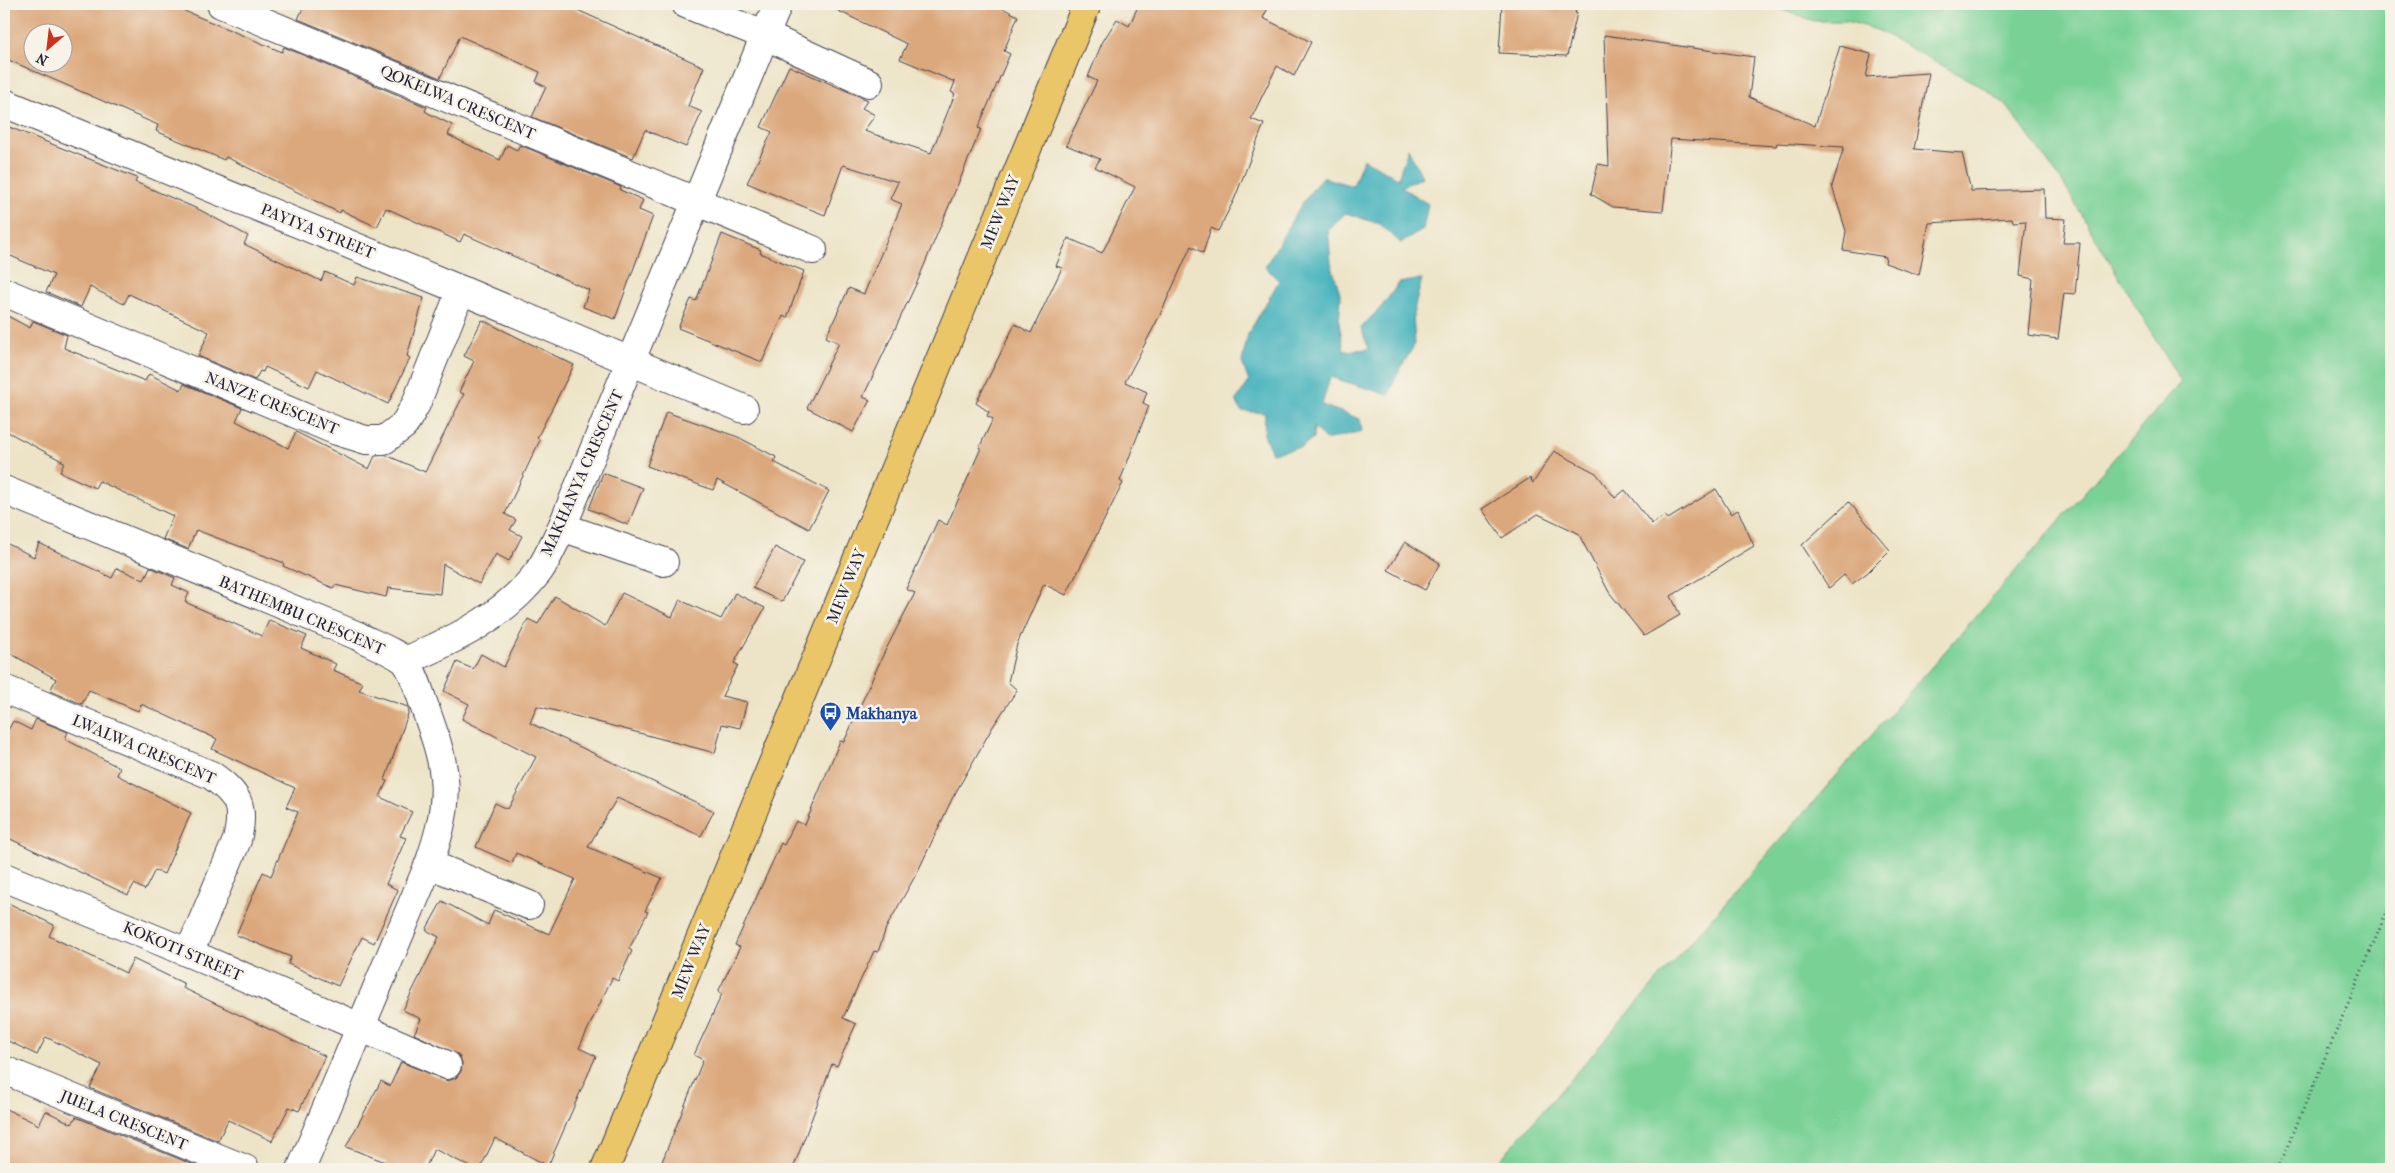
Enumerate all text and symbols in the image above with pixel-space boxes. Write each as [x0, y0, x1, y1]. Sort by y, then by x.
north arrow [22, 22, 72, 72]
text: N [33, 49, 51, 69]
street label: QOKELWA CRESCENT [377, 61, 539, 143]
street label: MEW WAY [976, 171, 1024, 252]
street label: PAYIYA STREET [258, 199, 378, 263]
street label: NANZE CRESCENT [202, 368, 342, 439]
street label: MAKHANYA CRESCENT [537, 387, 627, 559]
street label: MEW WAY [822, 545, 870, 626]
street label: BATHEMBU CRESCENT [216, 571, 388, 659]
bus stop icon: Makhanya [818, 701, 842, 732]
place label: Makhanya [845, 704, 918, 724]
street label: LWALWA CRESCENT [69, 710, 219, 788]
street label: KOKOTI STREET [120, 917, 246, 985]
street label: MEW WAY [667, 920, 715, 1001]
street label: JUELA CRESCENT [56, 1085, 191, 1154]

